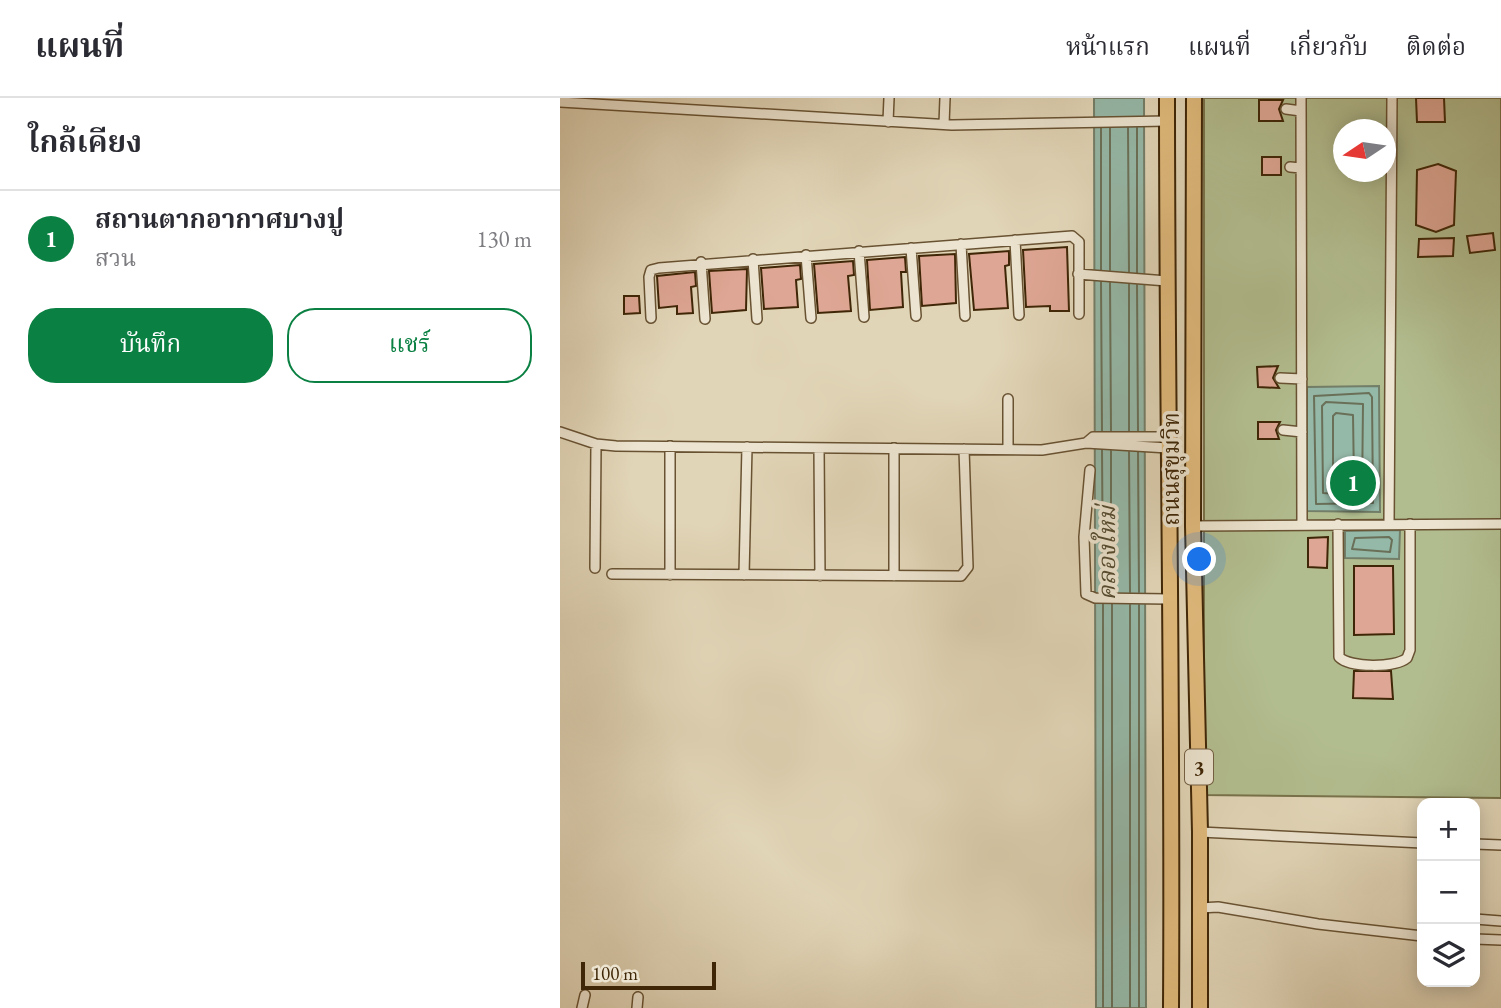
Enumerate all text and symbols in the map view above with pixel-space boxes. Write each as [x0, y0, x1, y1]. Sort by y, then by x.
text: แผนที่ [35, 24, 124, 67]
text: หน้าแรก [1066, 31, 1150, 62]
text: แผนที่ [1188, 31, 1251, 62]
text: เกี่ยวกับ [1289, 31, 1368, 62]
text: ติดต่อ [1406, 31, 1466, 62]
north arrow [1333, 119, 1396, 182]
text: ใกล้เคียง [28, 122, 142, 161]
text: สถานตากอากาศบางปู [95, 202, 344, 236]
text: 1 [45, 224, 57, 254]
text: 130 m [476, 224, 532, 254]
text: สวน [95, 243, 136, 273]
button: บันทึก [28, 308, 273, 383]
button: แชร์ [287, 308, 532, 383]
street label: ถนนสุขุมวิท [1156, 412, 1186, 526]
pin: 1 [1330, 457, 1376, 509]
water label: คลองใหม่ [1090, 503, 1122, 600]
your location [1182, 542, 1216, 576]
road number: 3 [1185, 750, 1213, 784]
map controls [1417, 798, 1480, 987]
button: + [1417, 798, 1480, 861]
button: − [1417, 861, 1480, 924]
button: layers [1417, 924, 1480, 987]
scale bar [581, 959, 716, 991]
text: 100 m [592, 961, 638, 986]

